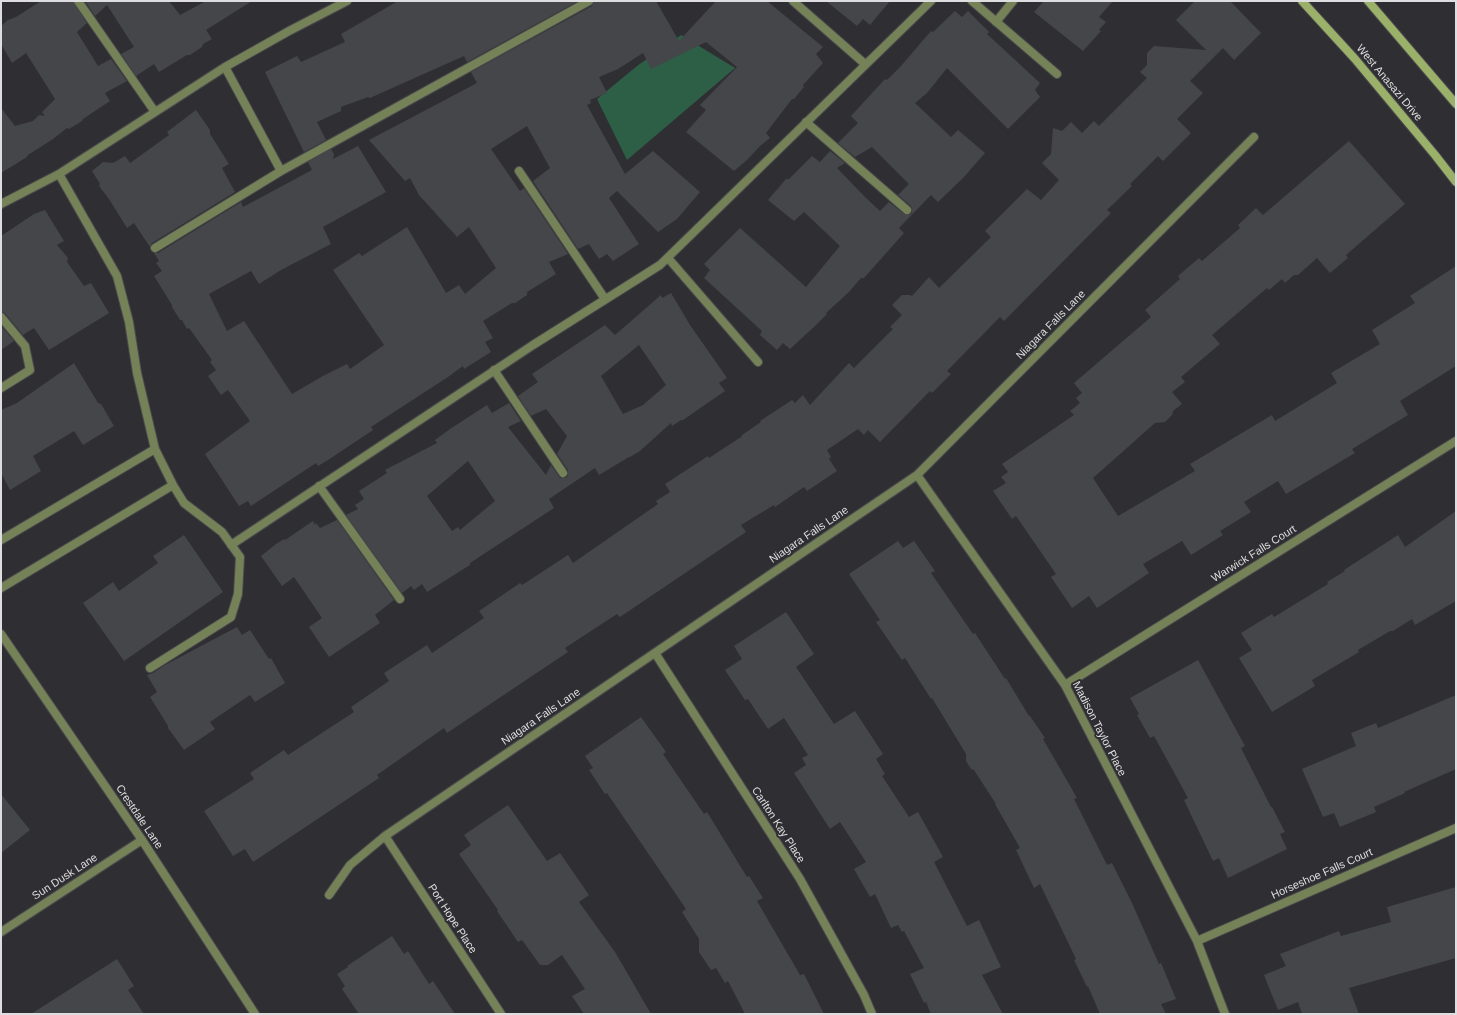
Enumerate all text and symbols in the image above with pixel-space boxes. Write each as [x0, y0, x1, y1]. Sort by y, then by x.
street label: West Anasazi Drive [1353, 42, 1425, 124]
street label: Niagara Falls Lane [1014, 288, 1088, 362]
street label: Niagara Falls Lane [767, 504, 851, 566]
street label: Warwick Falls Court [1209, 523, 1299, 585]
street label: Madison Taylor Place [1069, 679, 1129, 779]
street label: Niagara Falls Lane [499, 686, 583, 748]
street label: Crestdale Lane [113, 782, 165, 852]
street label: Carlton Kay Place [748, 784, 808, 866]
street label: Horseshoe Falls Court [1269, 846, 1375, 902]
street label: Sun Dusk Lane [30, 851, 100, 903]
street label: Port Hope Place [425, 882, 479, 956]

